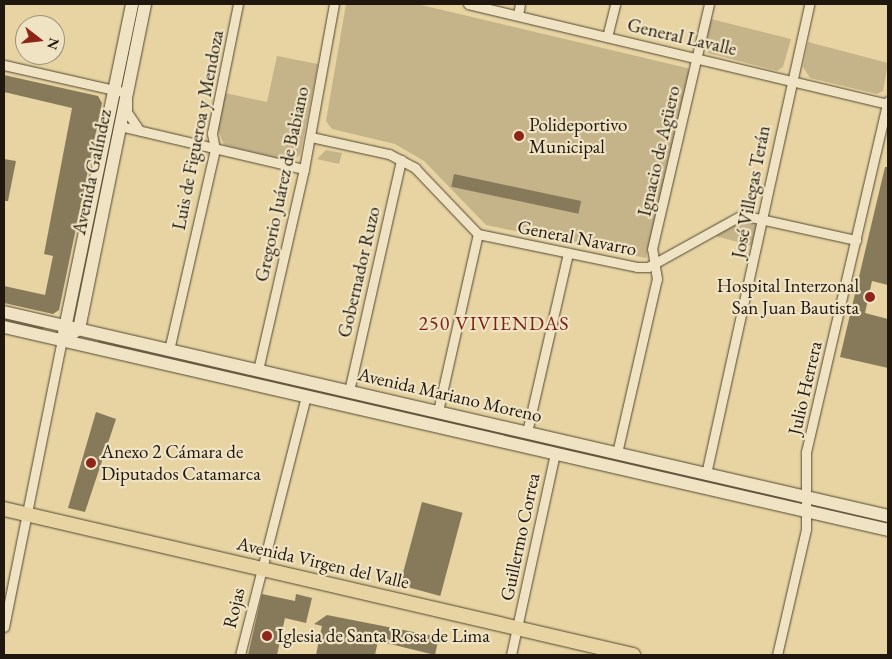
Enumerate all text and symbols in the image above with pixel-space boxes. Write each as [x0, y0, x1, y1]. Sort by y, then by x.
street label: General Lavalle [625, 13, 739, 61]
north arrow [15, 15, 65, 65]
street label: Luis de Figueroa y Mendoza [167, 28, 229, 232]
text: N [43, 36, 64, 52]
street label: Ignacio de Agüero [633, 83, 685, 219]
street label: Gregorio Juárez de Babiano [250, 84, 314, 284]
street label: Avenida Galíndez [68, 107, 116, 237]
place label: Polideportivo Municipal [529, 114, 627, 158]
street label: José Villegas Terán [727, 124, 775, 260]
marker: Polideportivo Municipal [513, 130, 525, 142]
street label: Gobernador Ruzo [333, 204, 385, 340]
street label: General Navarro [515, 215, 639, 261]
place label: Hospital Interzonal San Juan Bautista [717, 275, 859, 319]
marker: Hospital Interzonal San Juan Bautista [863, 290, 877, 304]
district label: 250 VIVIENDAS [417, 311, 571, 335]
street label: Julio Herrera [783, 339, 827, 437]
street label: Avenida Mariano Moreno [356, 363, 544, 427]
place label: Anexo 2 Cámara de Diputados Catamarca [101, 441, 261, 485]
marker: Anexo 2 Cámara de Diputados Catamarca [85, 457, 97, 469]
street label: Guillermo Correa [495, 471, 545, 603]
street label: Avenida Virgen del Valle [235, 532, 411, 594]
street label: Rojas [218, 585, 250, 631]
place label: Iglesia de Santa Rosa de Lima [277, 625, 490, 647]
marker: Iglesia de Santa Rosa de Lima [261, 630, 273, 642]

